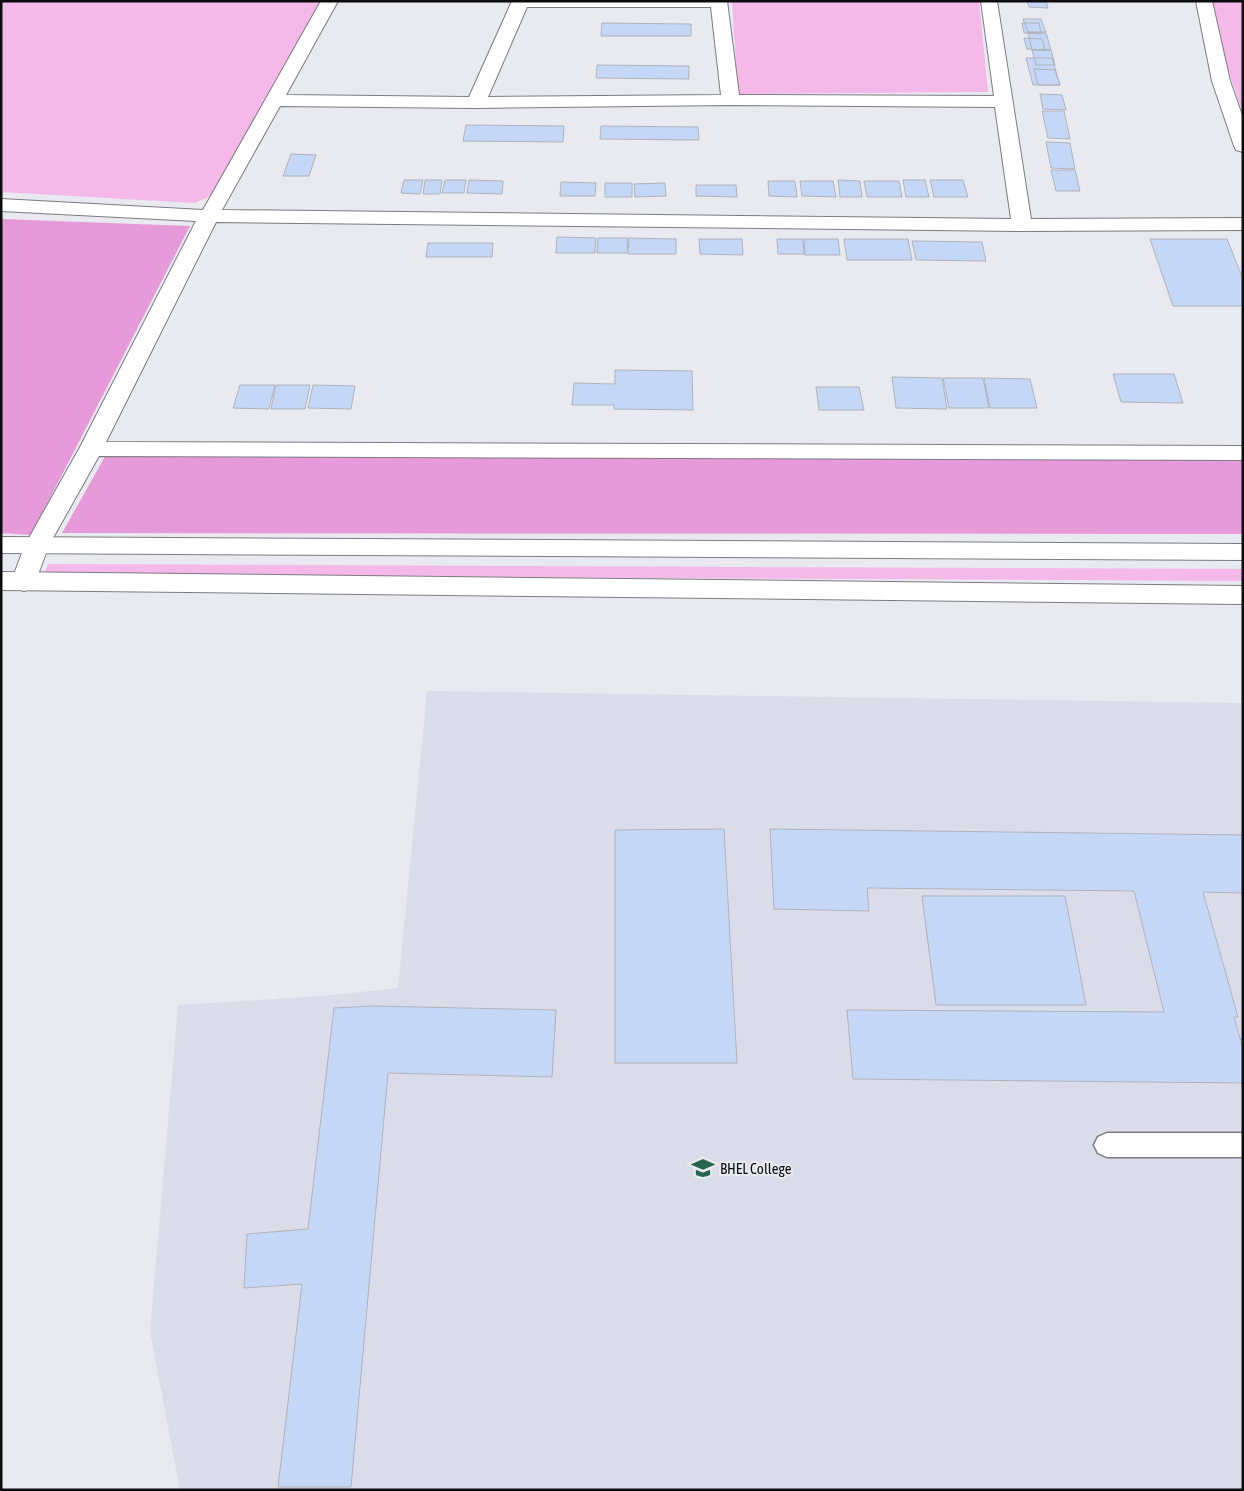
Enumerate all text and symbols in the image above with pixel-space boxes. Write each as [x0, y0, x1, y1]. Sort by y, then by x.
school or university icon: BHEL College [690, 1155, 716, 1181]
place label: BHEL College [720, 1160, 792, 1177]

